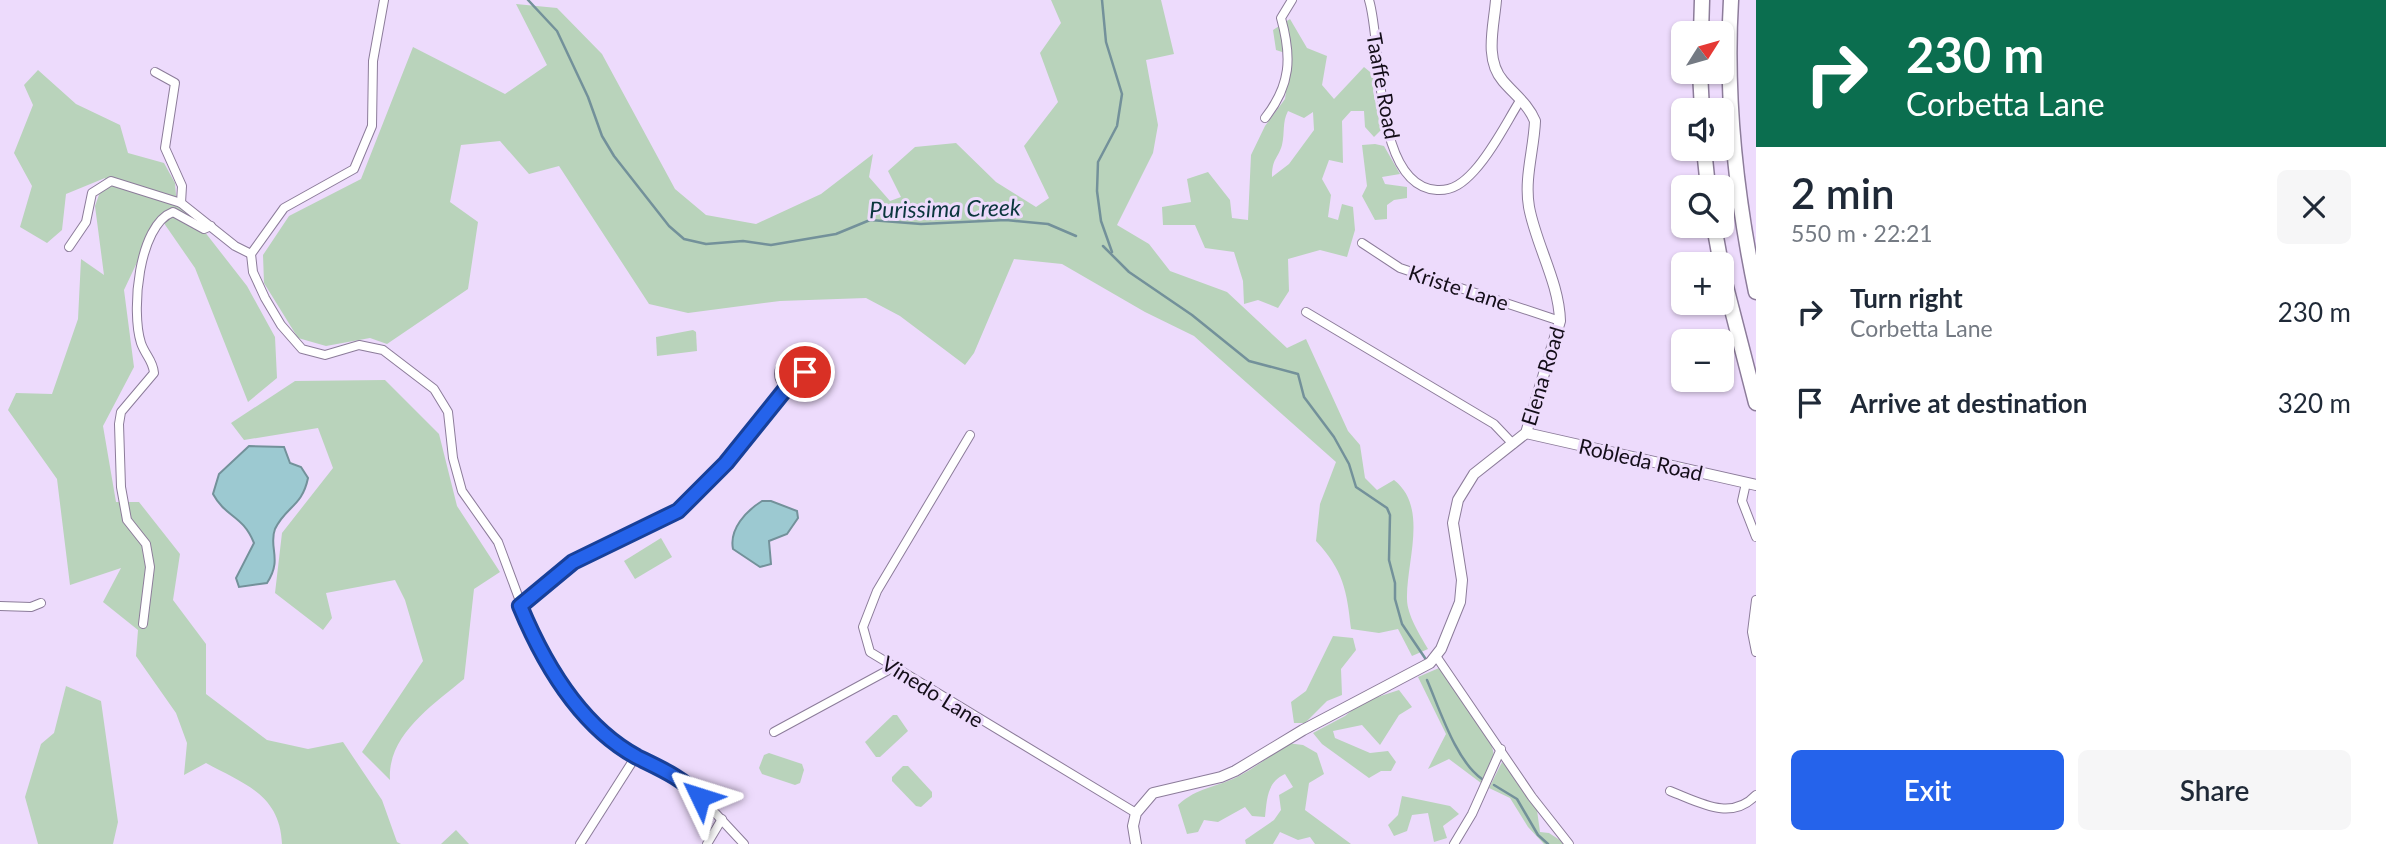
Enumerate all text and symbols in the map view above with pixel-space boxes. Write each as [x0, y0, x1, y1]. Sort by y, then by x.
north arrow [1671, 21, 1734, 84]
map controls [1671, 21, 1734, 392]
text: 230 m [1906, 25, 2044, 83]
icon: right [1791, 28, 1882, 119]
street label: Taaffe Road [1362, 31, 1406, 141]
text: Corbetta Lane [1906, 84, 2105, 123]
button: sound [1671, 98, 1734, 161]
text: 2 min [1791, 168, 1895, 218]
button: close [2277, 170, 2351, 244]
button: search [1671, 175, 1734, 238]
water label: Purissima Creek [869, 193, 1022, 223]
text: 550 m · 22:21 [1791, 219, 1933, 247]
button: + [1671, 252, 1734, 315]
street label: Kriste Lane [1406, 259, 1512, 315]
text: Turn right [1850, 282, 1963, 314]
icon: right [1791, 293, 1829, 331]
text: 230 m [2278, 296, 2351, 328]
text: Corbetta Lane [1850, 314, 1993, 342]
street label: Elena Road [1515, 323, 1569, 429]
button: − [1671, 329, 1734, 392]
pin [775, 342, 835, 402]
icon: arrive [786, 353, 824, 391]
icon: arrive [1791, 384, 1829, 422]
text: Arrive at destination [1850, 387, 2087, 419]
text: 320 m [2278, 387, 2351, 419]
street label: Robleda Road [1577, 433, 1705, 485]
street label: Vinedo Lane [878, 650, 988, 732]
button: Exit [1791, 750, 2064, 830]
button: Share [2078, 750, 2351, 830]
position arrow [663, 760, 737, 834]

